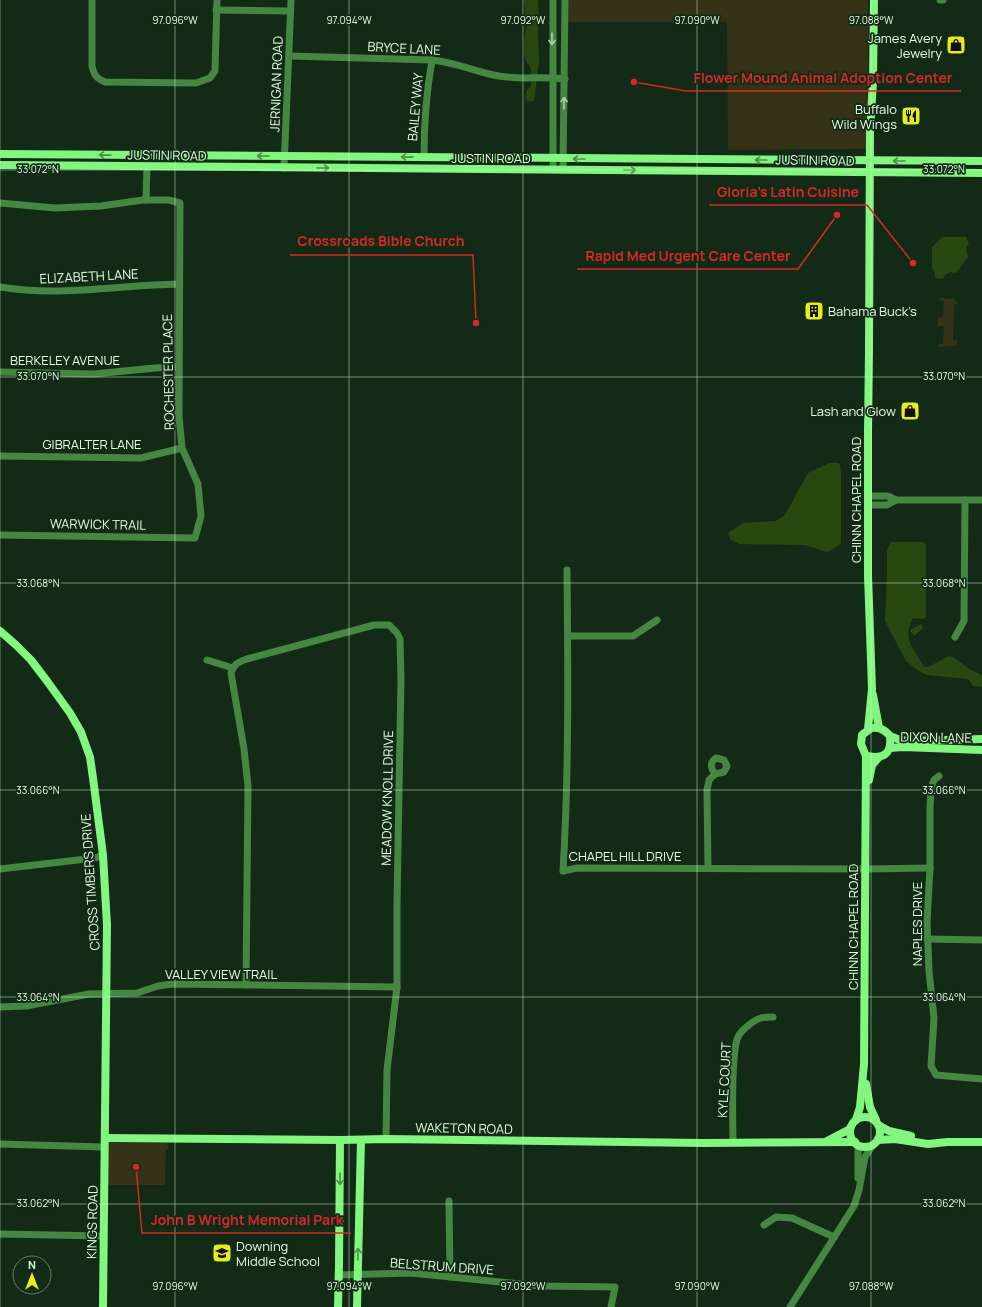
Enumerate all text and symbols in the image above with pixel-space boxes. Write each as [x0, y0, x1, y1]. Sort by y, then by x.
text: 97.096°W [152, 13, 198, 27]
text: 97.094°W [326, 13, 372, 27]
text: 97.092°W [501, 13, 546, 27]
text: 97.090°W [674, 13, 720, 27]
text: 97.088°W [849, 13, 894, 27]
place label: James Avery Jewelry [868, 29, 942, 62]
one-way arrow [548, 32, 556, 45]
shop icon: James Avery Jewelry [945, 34, 967, 56]
street label: JERNIGAN ROAD [265, 35, 287, 133]
street label: BRYCE LANE [367, 37, 441, 59]
callout: Flower Mound Animal Adoption Center [686, 65, 961, 91]
text: Flower Mound Animal Adoption Center [694, 68, 953, 87]
street label: BAILEY WAY [403, 71, 427, 142]
one-way arrow [560, 97, 568, 110]
place label: Buffalo Wild Wings [832, 100, 897, 133]
restaurant icon: Buffalo Wild Wings [900, 105, 922, 127]
street label: JUSTIN ROAD [127, 145, 207, 165]
street label: JUSTIN ROAD [451, 149, 531, 167]
street label: JUSTIN ROAD [775, 150, 855, 170]
one-way arrow [99, 151, 112, 159]
one-way arrow [257, 152, 270, 160]
one-way arrow [401, 153, 414, 161]
one-way arrow [573, 155, 586, 163]
one-way arrow [755, 156, 768, 164]
one-way arrow [893, 157, 906, 164]
text: 33.072°N [17, 162, 59, 176]
text: 33.072°N [923, 162, 965, 176]
one-way arrow [316, 164, 329, 172]
one-way arrow [623, 166, 636, 174]
callout: Gloria's Latin Cuisine [709, 179, 867, 205]
text: Gloria's Latin Cuisine [717, 182, 859, 201]
callout: Crossroads Bible Church [290, 229, 473, 255]
text: Crossroads Bible Church [297, 231, 465, 250]
callout: Rapid Med Urgent Care Center [577, 243, 798, 269]
text: Rapid Med Urgent Care Center [585, 246, 791, 265]
street label: ELIZABETH LANE [39, 264, 139, 288]
building icon: Bahama Buck's [803, 300, 825, 322]
place label: Bahama Buck's [828, 302, 917, 320]
street label: ROCHESTER PLACE [158, 314, 178, 430]
street label: BERKELEY AVENUE [10, 351, 120, 369]
text: 33.070°N [17, 369, 59, 383]
text: 33.070°N [923, 369, 965, 383]
shop icon: Lash and Glow [899, 400, 921, 422]
place label: Lash and Glow [810, 402, 896, 420]
street label: GIBRALTER LANE [42, 435, 142, 453]
street label: CHINN CHAPEL ROAD [847, 437, 865, 563]
street label: WARWICK TRAIL [50, 514, 147, 534]
text: 33.068°N [16, 576, 60, 590]
text: 33.068°N [922, 576, 966, 590]
street label: DIXON LANE [900, 727, 972, 747]
street label: MEADOW KNOLL DRIVE [377, 730, 397, 866]
text: 33.066°N [16, 783, 60, 797]
text: 33.066°N [922, 783, 966, 797]
street label: CROSS TIMBERS DRIVE [76, 813, 104, 951]
street label: CHAPEL HILL DRIVE [569, 847, 681, 865]
street label: CHINN CHAPEL ROAD [844, 864, 862, 990]
street label: NAPLES DRIVE [908, 882, 926, 966]
street label: VALLEY VIEW TRAIL [165, 965, 277, 983]
text: 33.064°N [16, 990, 60, 1004]
text: 33.064°N [922, 990, 966, 1004]
street label: KYLE COURT [713, 1042, 735, 1118]
street label: WAKETON ROAD [415, 1118, 513, 1138]
one-way arrow [336, 1172, 344, 1185]
street label: KINGS ROAD [82, 1185, 102, 1259]
text: 33.062°N [17, 1196, 60, 1210]
text: 33.062°N [923, 1196, 966, 1210]
callout: John B Wright Memorial Park [142, 1207, 351, 1233]
text: John B Wright Memorial Park [151, 1210, 344, 1229]
place label: Downing Middle School [236, 1237, 320, 1270]
school or university icon: Downing Middle School [211, 1242, 233, 1264]
one-way arrow [355, 1248, 362, 1261]
street label: BELSTRUM DRIVE [390, 1253, 494, 1279]
north arrow [12, 1255, 52, 1295]
text: N [28, 1257, 36, 1272]
text: 97.096°W [152, 1279, 198, 1293]
text: 97.094°W [326, 1279, 372, 1293]
text: 97.092°W [501, 1279, 546, 1293]
text: 97.090°W [674, 1279, 720, 1293]
text: 97.088°W [849, 1279, 894, 1293]

